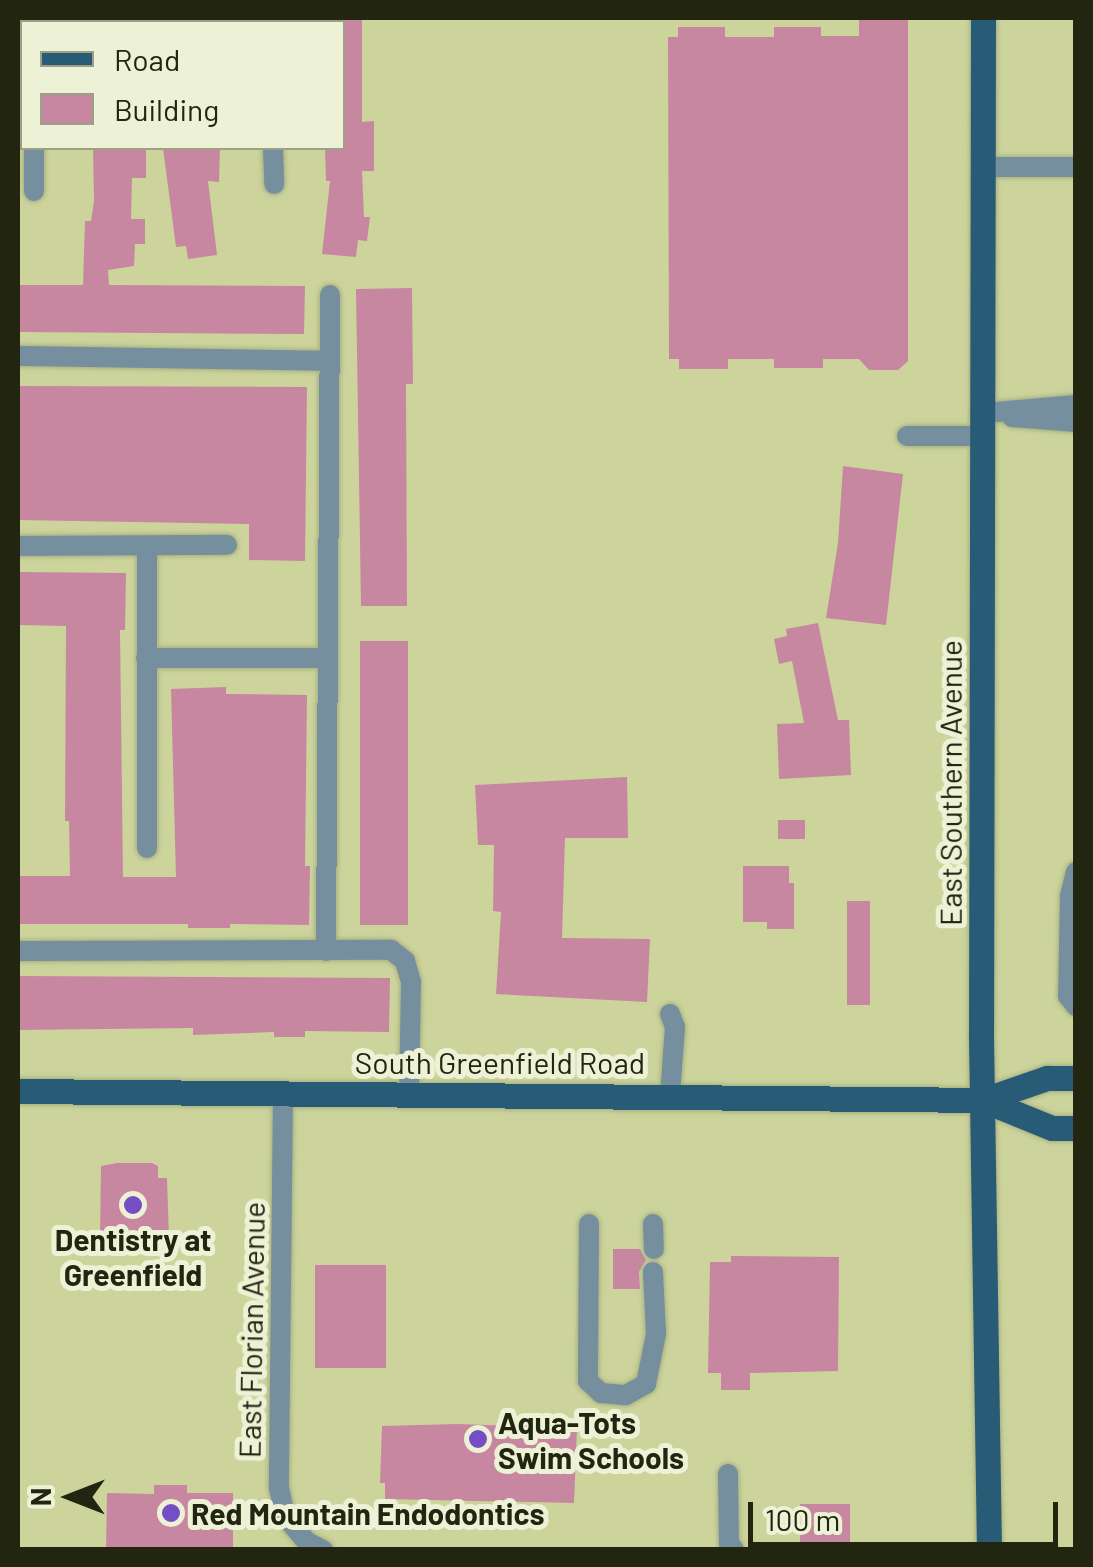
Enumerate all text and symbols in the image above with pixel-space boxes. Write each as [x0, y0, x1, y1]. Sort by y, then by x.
legend [20, 20, 345, 150]
text: Road [114, 41, 180, 77]
text: Building [114, 91, 219, 127]
street label: East Southern Avenue [932, 640, 968, 926]
street label: South Greenfield Road [355, 1044, 645, 1080]
marker: Dentistry at Greenfield [122, 1194, 144, 1216]
street label: East Florian Avenue [231, 1201, 271, 1459]
place label: Dentistry at Greenfield [55, 1221, 211, 1292]
place label: Aqua-Tots Swim Schools [498, 1404, 684, 1474]
marker: Aqua-Tots Swim Schools [467, 1428, 489, 1450]
north arrow [20, 1447, 120, 1547]
scale bar [753, 1482, 1063, 1544]
text: N [23, 1488, 57, 1506]
place label: Red Mountain Endodontics [191, 1495, 545, 1531]
text: 100 m [765, 1501, 840, 1537]
marker: Red Mountain Endodontics [160, 1502, 182, 1524]

